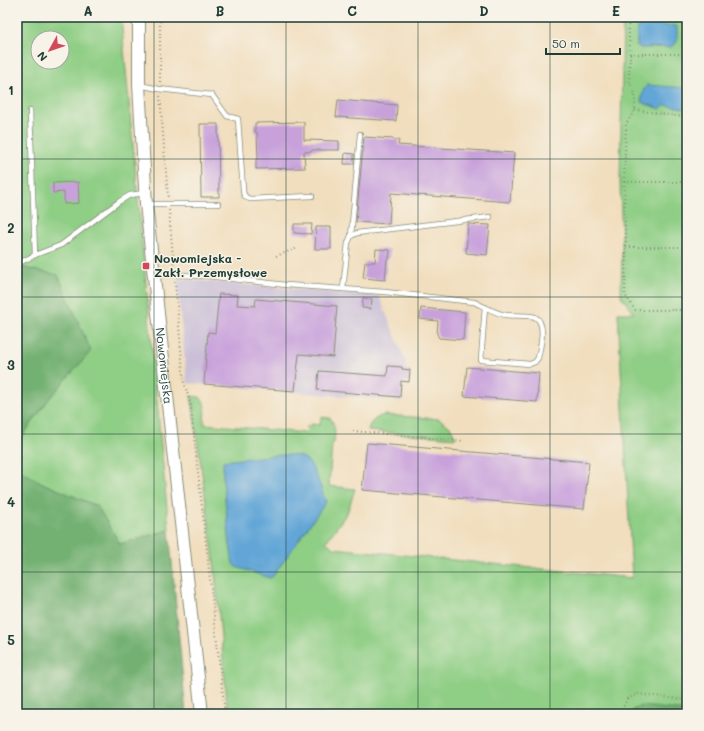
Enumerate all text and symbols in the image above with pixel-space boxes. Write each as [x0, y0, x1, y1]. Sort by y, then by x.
text: A [83, 2, 93, 19]
text: B [216, 2, 225, 19]
text: C [347, 2, 357, 19]
text: D [479, 2, 489, 19]
text: E [612, 2, 620, 19]
north arrow [30, 30, 70, 70]
scale bar [546, 30, 620, 56]
text: 50 m [552, 35, 580, 51]
text: N [34, 49, 50, 65]
text: 1 [8, 81, 14, 98]
text: 2 [7, 219, 15, 236]
place label: Nowomiejska - Zakł. Przemysłowe [154, 250, 267, 280]
marker: Nowomiejska - Zakł. Przemysłowe [141, 261, 151, 271]
street label: Nowomiejska [153, 327, 177, 405]
text: 3 [7, 356, 15, 373]
text: 4 [7, 493, 15, 510]
text: 5 [7, 631, 15, 648]

